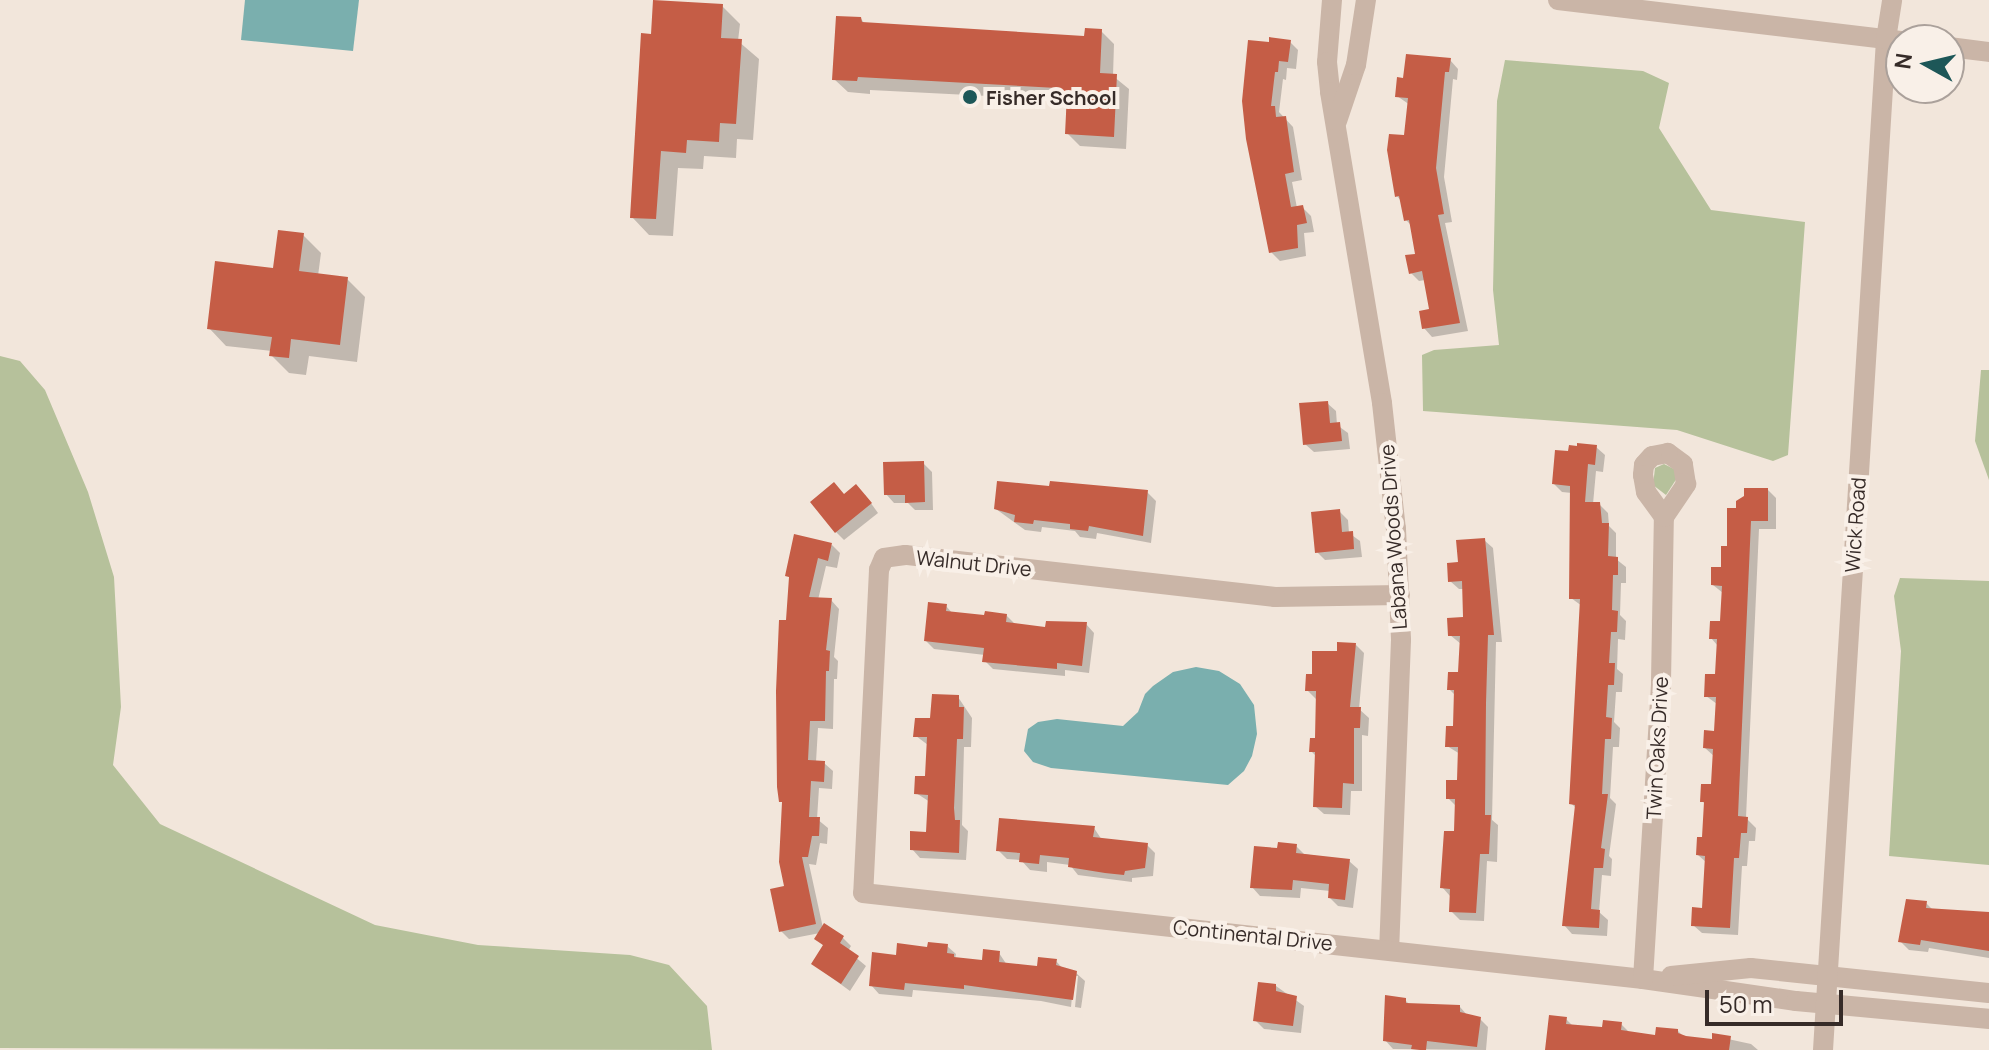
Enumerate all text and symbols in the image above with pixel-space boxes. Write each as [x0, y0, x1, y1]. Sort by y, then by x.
north arrow [1885, 24, 1965, 104]
text: N [1887, 51, 1919, 71]
place label: Fisher School [986, 85, 1117, 109]
marker: Fisher School [961, 88, 979, 106]
street label: Labana Woods Drive [1375, 444, 1411, 630]
street label: Wick Road [1840, 477, 1870, 573]
street label: Walnut Drive [915, 545, 1033, 581]
street label: Twin Oaks Drive [1641, 676, 1673, 820]
street label: Continental Drive [1172, 915, 1334, 955]
scale bar [1709, 974, 1847, 1024]
text: 50 m [1719, 987, 1773, 1020]

